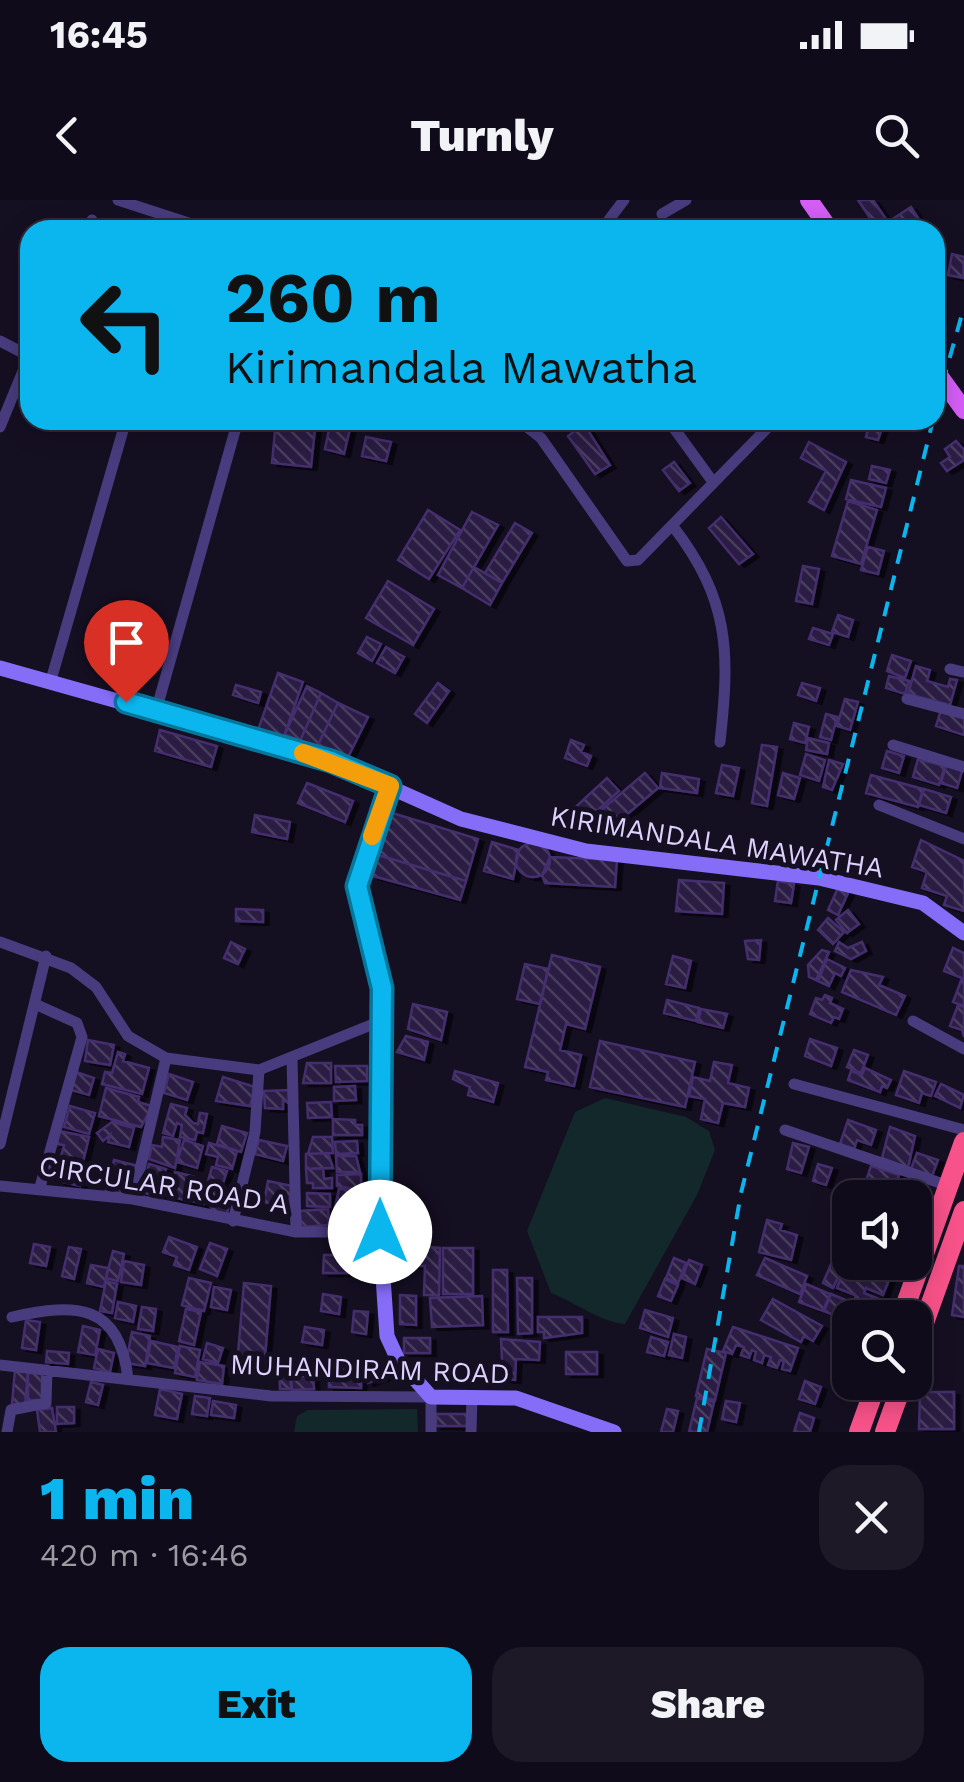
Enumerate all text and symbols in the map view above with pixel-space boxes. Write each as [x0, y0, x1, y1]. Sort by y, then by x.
text: 16:45 [50, 13, 148, 57]
icon: back [40, 108, 95, 163]
icon: search [869, 108, 924, 163]
text: Turnly [410, 109, 554, 162]
text: 260 m [225, 257, 441, 339]
icon: left [60, 260, 190, 390]
text: Kirimandala Mawatha [225, 341, 697, 394]
pin [84, 600, 169, 703]
icon: arrive [99, 615, 154, 670]
street label: KIRIMANDALA MAWATHA [548, 799, 886, 885]
street label: CIRCULAR ROAD A [37, 1149, 291, 1221]
position arrow [328, 1180, 432, 1284]
map controls [832, 1180, 932, 1400]
button: sound [832, 1180, 932, 1280]
button: search [832, 1300, 932, 1400]
street label: MUHANDIRAM ROAD [230, 1348, 510, 1390]
text: 1 min [40, 1463, 194, 1534]
button: close [819, 1465, 924, 1570]
text: 420 m · 16:46 [40, 1536, 248, 1574]
button: Exit [40, 1647, 472, 1762]
button: Share [492, 1647, 924, 1762]

